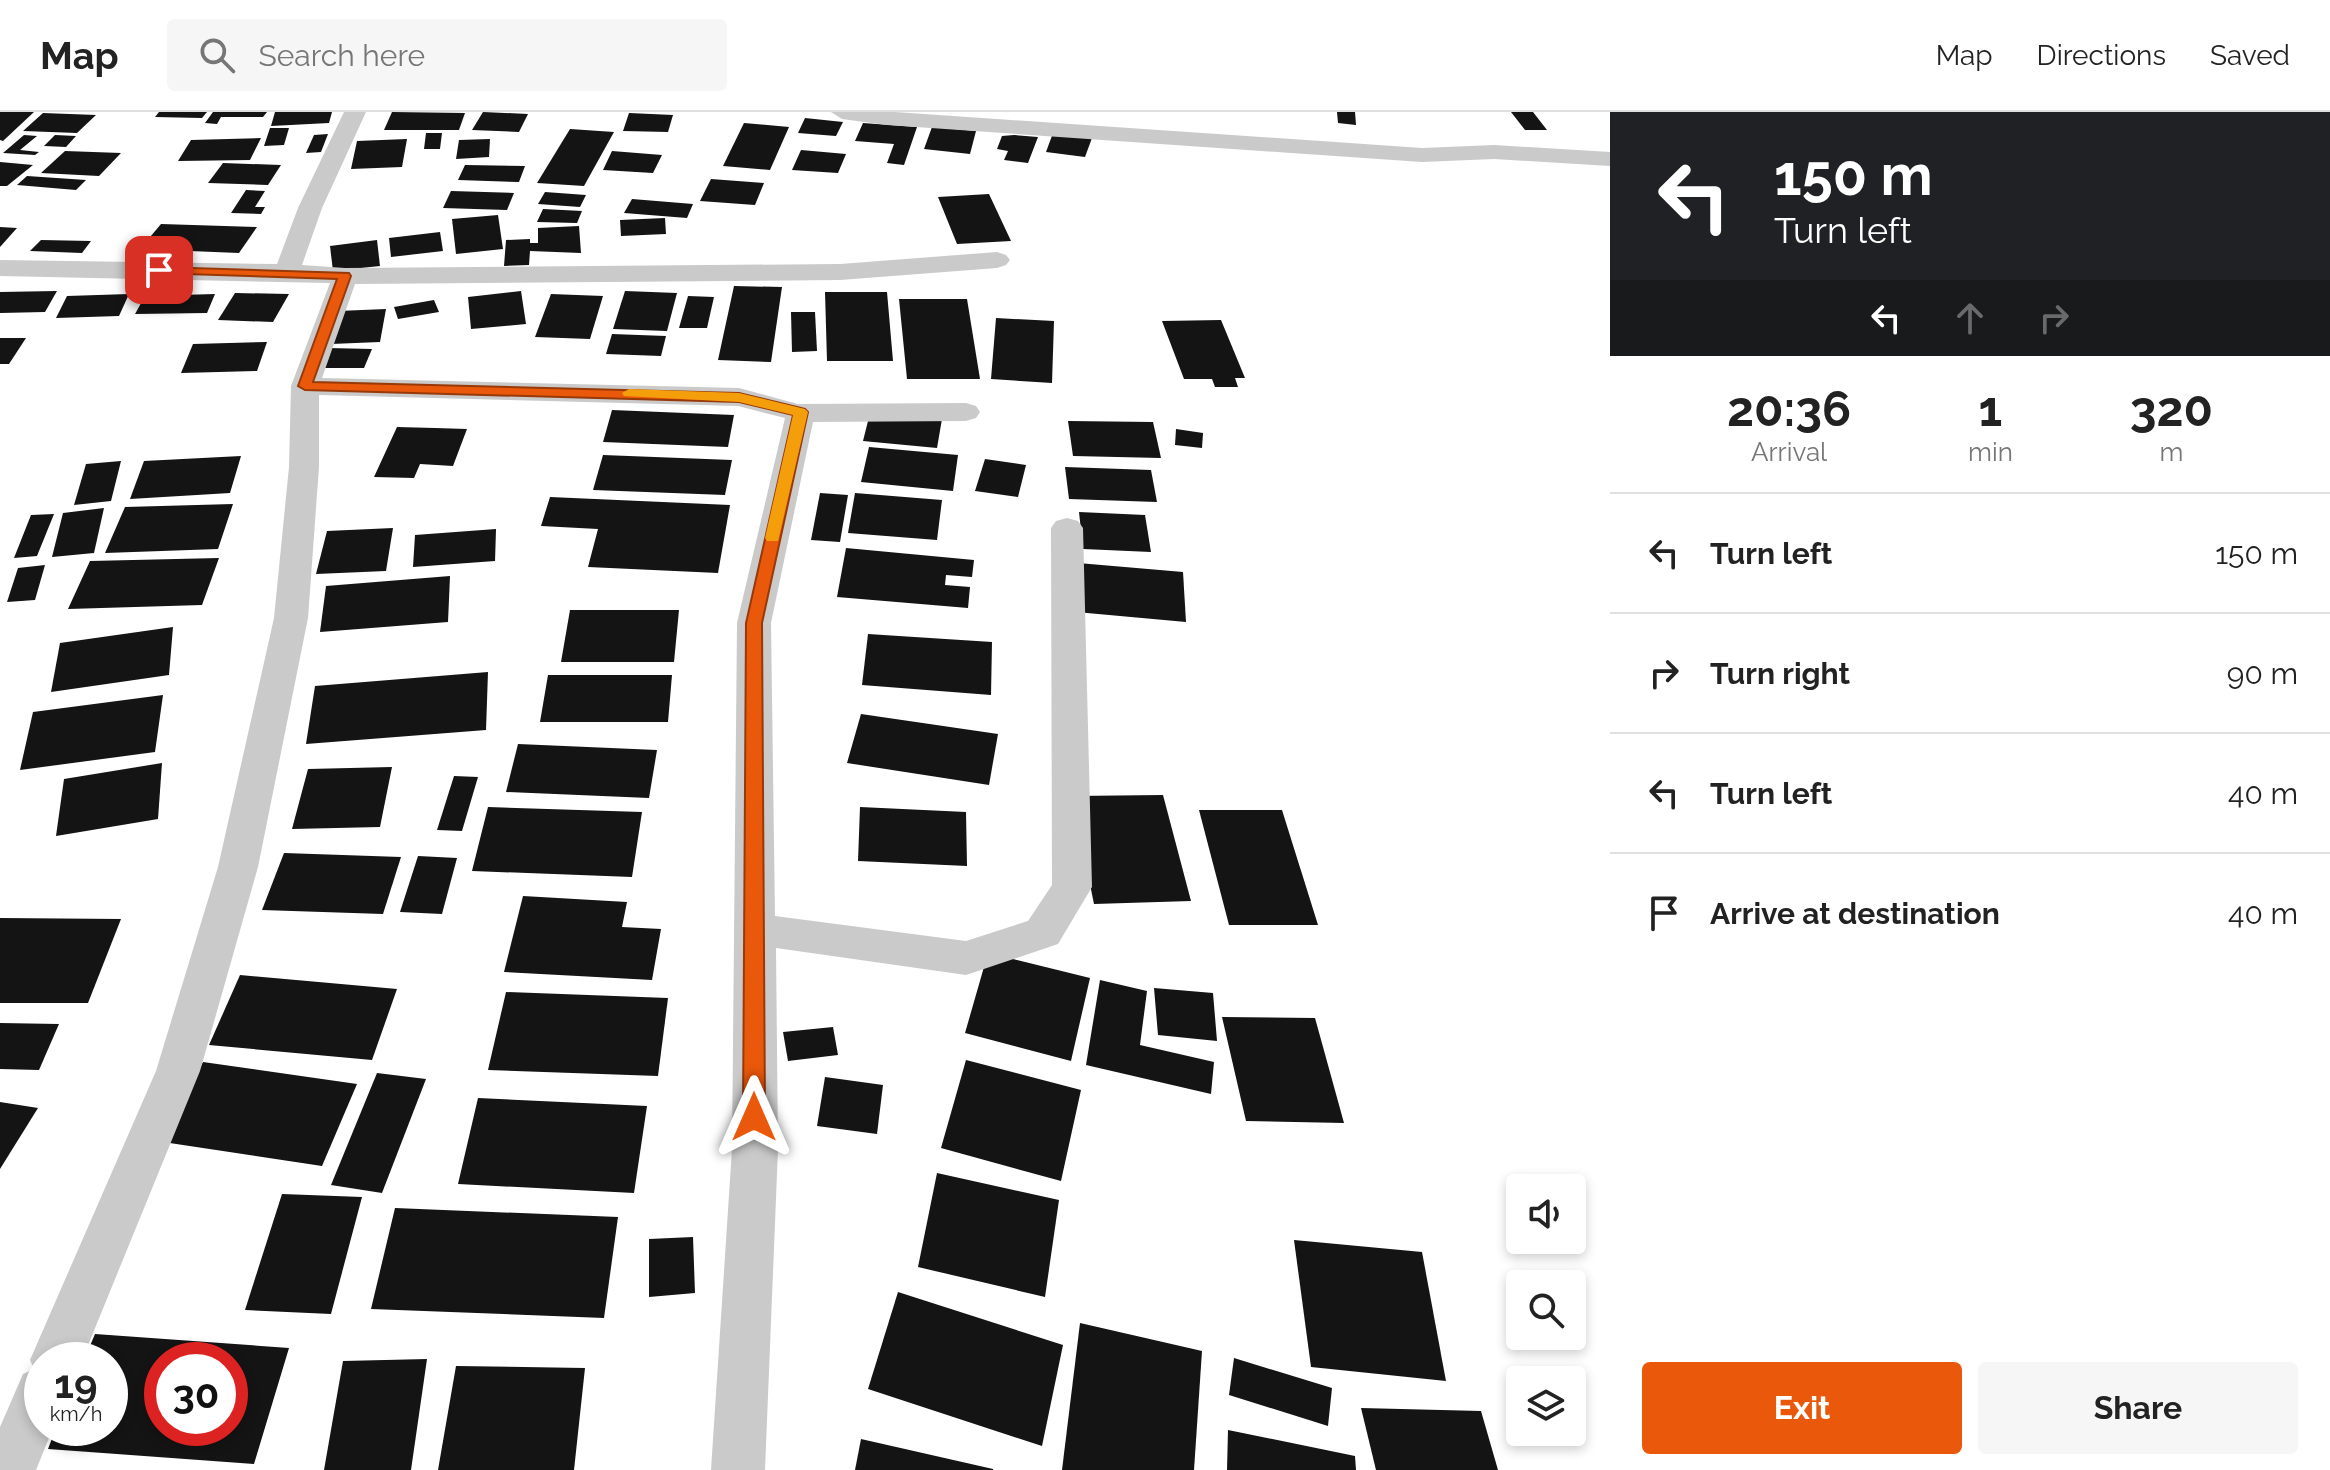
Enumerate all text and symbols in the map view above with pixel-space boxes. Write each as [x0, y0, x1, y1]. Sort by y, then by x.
search box [167, 19, 727, 91]
text: Map [40, 33, 119, 78]
icon: search [195, 33, 239, 77]
text: Search here [259, 38, 425, 73]
text: Map [1936, 39, 1993, 72]
text: Directions [2037, 39, 2166, 72]
text: Saved [2210, 39, 2290, 72]
text: 150 m [1774, 142, 1933, 208]
icon: left [1642, 144, 1746, 248]
text: Turn left [1774, 209, 1912, 251]
pin [125, 236, 193, 304]
icon: arrive [137, 248, 181, 292]
icon: left [1864, 296, 1908, 340]
icon: ahead [1948, 296, 1992, 340]
icon: right [2032, 296, 2076, 340]
text: 20:36 [1727, 381, 1851, 437]
text: 1 [1979, 381, 2002, 437]
text: 320 [2130, 381, 2213, 437]
text: Arrival [1751, 437, 1827, 467]
text: min [1968, 437, 2013, 467]
text: m [2159, 437, 2183, 467]
icon: left [1642, 531, 1686, 575]
text: Turn left [1710, 536, 1832, 571]
text: 150 m [2215, 536, 2298, 571]
icon: right [1642, 651, 1686, 695]
text: Turn right [1710, 656, 1850, 691]
text: 90 m [2227, 656, 2298, 691]
icon: left [1642, 771, 1686, 815]
text: Turn left [1710, 776, 1832, 811]
text: 40 m [2228, 776, 2298, 811]
icon: arrive [1642, 891, 1686, 935]
text: Arrive at destination [1710, 896, 2000, 931]
text: 40 m [2228, 896, 2298, 931]
position arrow [712, 1075, 796, 1159]
map controls [1506, 1174, 1586, 1446]
button: sound [1506, 1174, 1586, 1254]
button: search [1506, 1270, 1586, 1350]
speed limit sign: 30 [144, 1342, 248, 1446]
text: 19 [54, 1360, 98, 1407]
button: Exit [1642, 1362, 1962, 1454]
button: Share [1978, 1362, 2298, 1454]
button: layers [1506, 1366, 1586, 1446]
text: km/h [50, 1402, 102, 1426]

